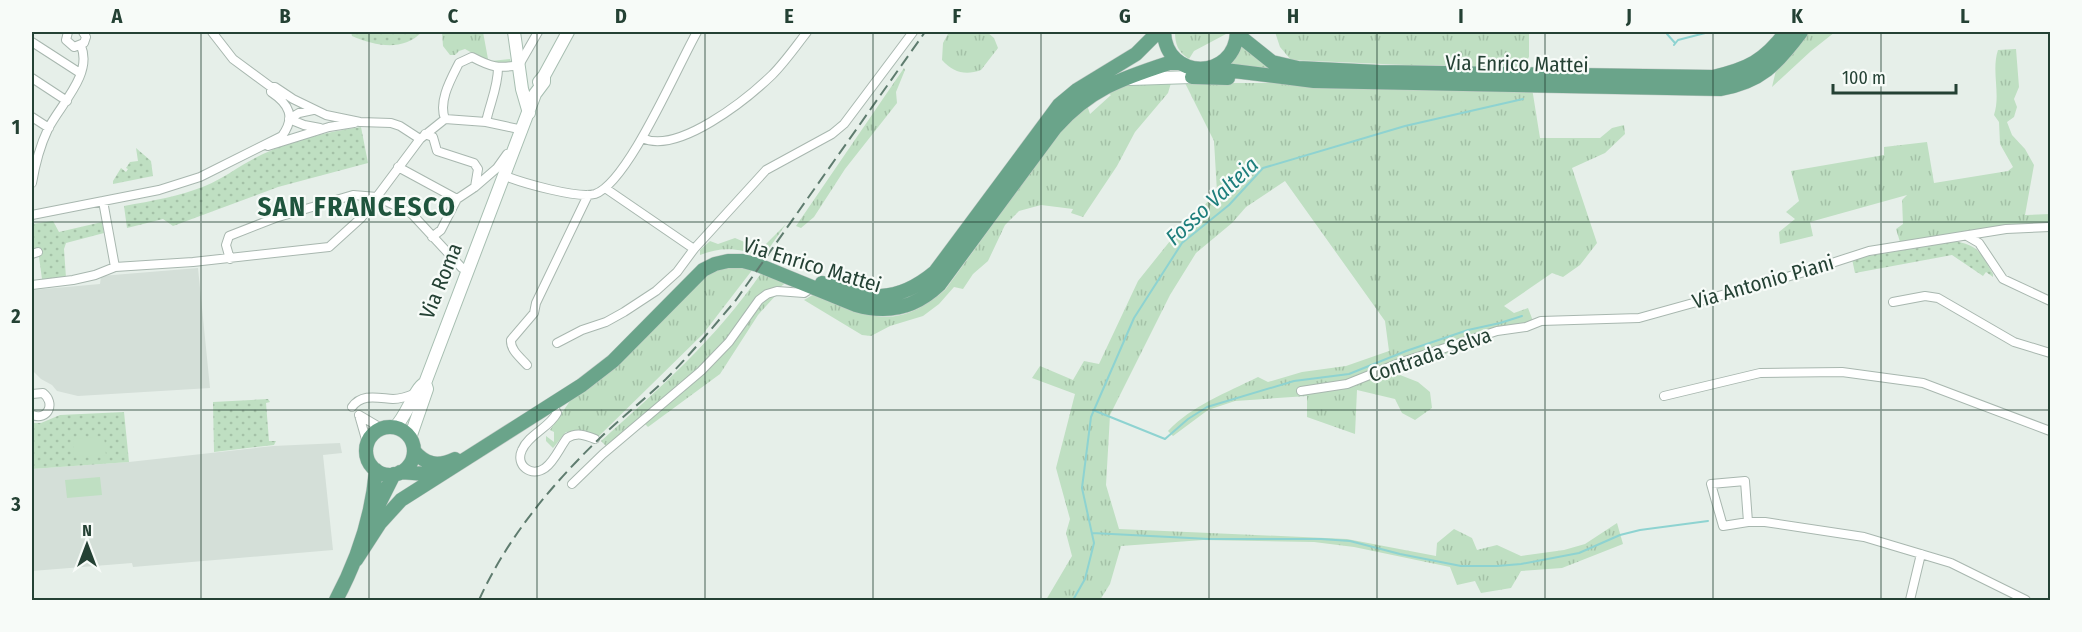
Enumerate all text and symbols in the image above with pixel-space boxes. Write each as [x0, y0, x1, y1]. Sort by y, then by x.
text: A [111, 4, 124, 28]
text: B [279, 4, 291, 28]
text: C [448, 4, 459, 28]
text: D [615, 4, 627, 28]
text: E [784, 4, 794, 28]
text: F [953, 4, 962, 28]
text: G [1119, 4, 1131, 28]
text: H [1287, 4, 1299, 28]
text: I [1458, 4, 1464, 28]
text: J [1625, 4, 1632, 28]
text: K [1791, 4, 1803, 28]
text: L [1960, 4, 1970, 28]
street label: Via Enrico Mattei [1445, 50, 1589, 78]
scale bar [1833, 57, 1956, 95]
text: 100 m [1842, 67, 1886, 89]
text: 1 [12, 115, 20, 139]
water label: Fosso Valteia [1160, 151, 1264, 251]
district label: SAN FRANCESCO [257, 191, 457, 223]
street label: Via Enrico Mattei [740, 232, 884, 298]
street label: Via Roma [414, 239, 468, 323]
street label: Via Antonio Piani [1689, 249, 1837, 315]
text: 2 [10, 304, 21, 328]
street label: Contrada Selva [1365, 322, 1495, 388]
text: 3 [10, 492, 21, 516]
north arrow [57, 515, 117, 575]
text: N [82, 521, 92, 540]

